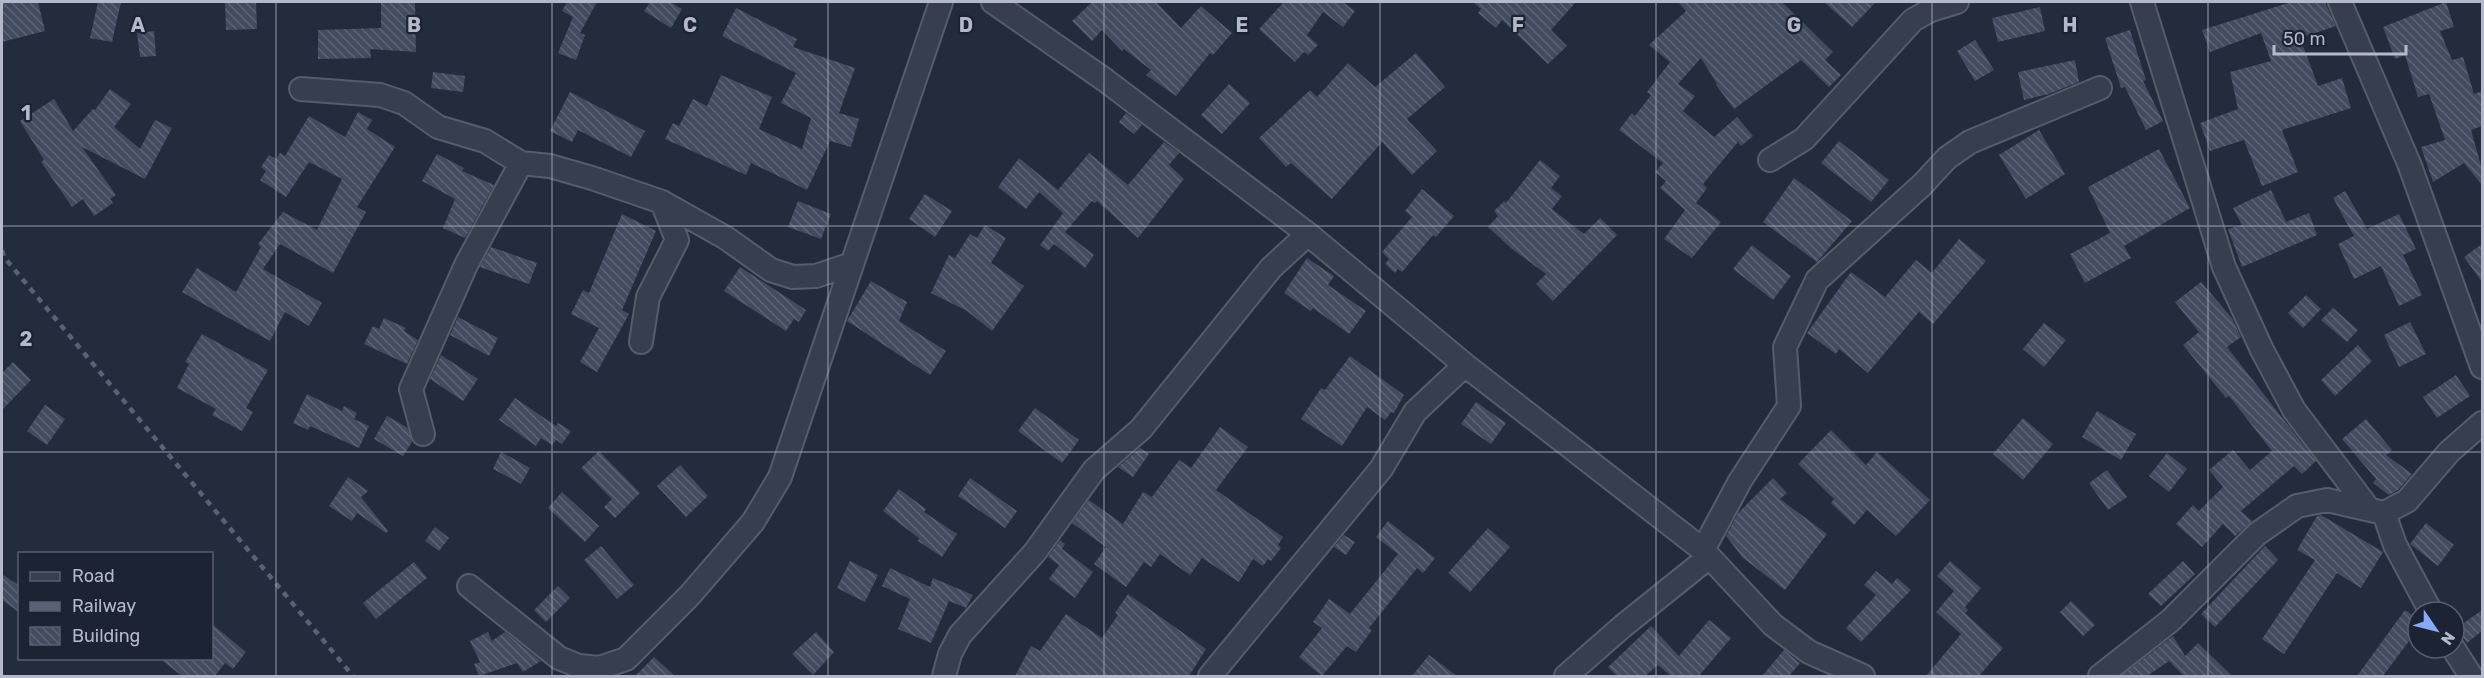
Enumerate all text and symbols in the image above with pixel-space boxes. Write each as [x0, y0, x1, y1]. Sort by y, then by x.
text: A [131, 13, 146, 37]
text: B [407, 13, 421, 37]
text: C [683, 13, 697, 37]
text: D [959, 13, 973, 37]
text: E [1236, 13, 1248, 37]
text: F [1512, 13, 1524, 37]
text: G [1787, 13, 1801, 37]
text: H [2063, 13, 2077, 37]
scale bar [2274, 18, 2406, 56]
text: 50 m [2283, 28, 2326, 50]
text: 1 [21, 101, 31, 125]
text: 2 [20, 327, 33, 351]
legend [18, 552, 213, 660]
text: Road [72, 565, 115, 587]
text: Railway [72, 595, 136, 617]
north arrow [2406, 600, 2466, 660]
text: Building [72, 625, 140, 647]
text: N [2437, 628, 2459, 648]

